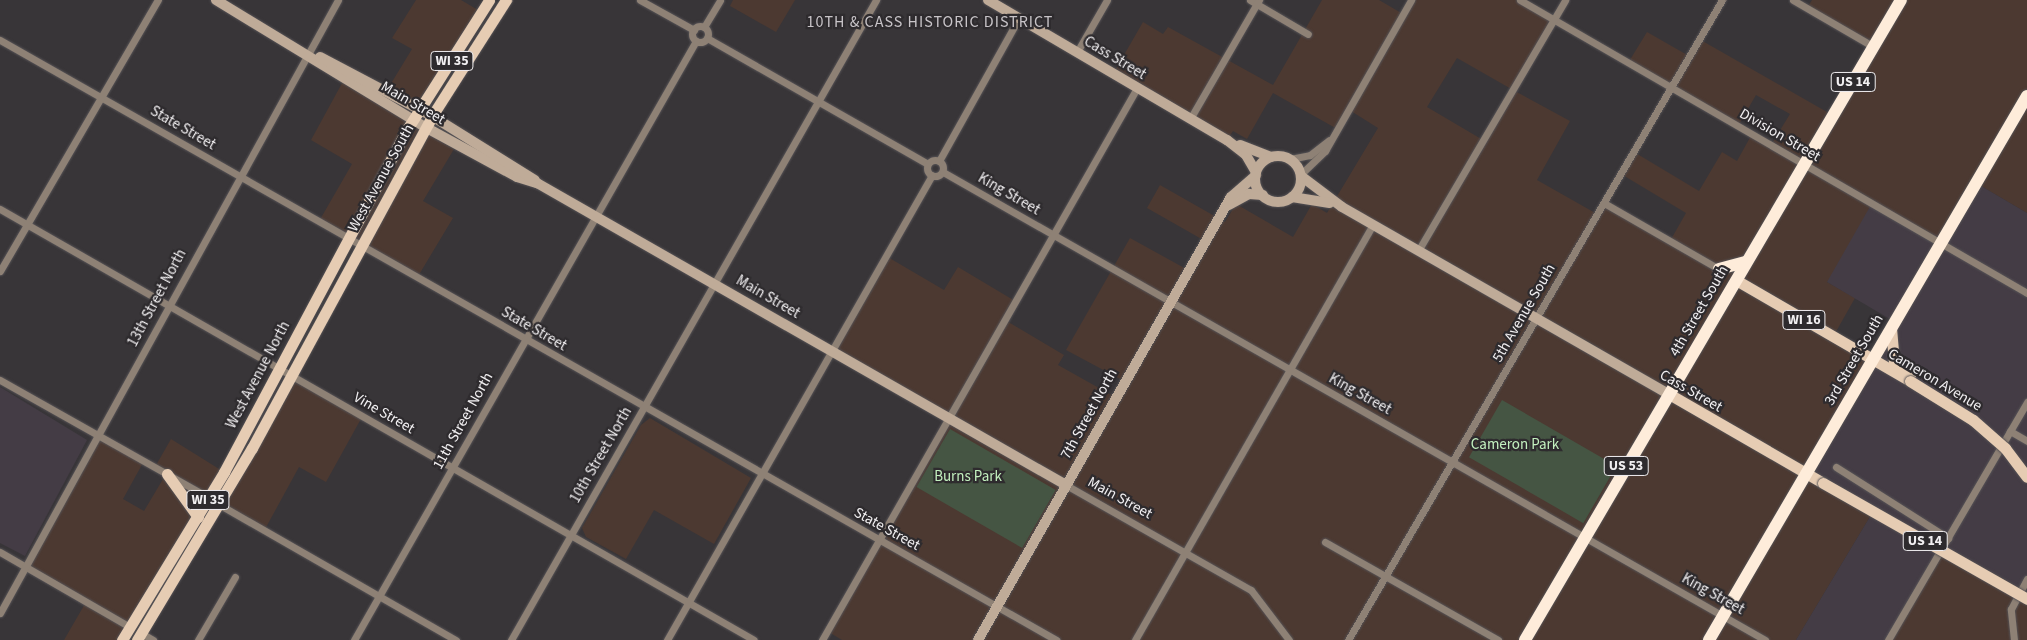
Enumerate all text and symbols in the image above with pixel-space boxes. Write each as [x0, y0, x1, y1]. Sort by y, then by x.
district label: 10TH & CASS HISTORIC DISTRICT [803, 12, 1057, 32]
street label: Cass Street [1081, 32, 1149, 84]
road number: WI 35 [430, 49, 474, 72]
road number: US 14 [1830, 70, 1876, 94]
street label: Main Street [378, 77, 448, 129]
street label: State Street [147, 102, 219, 154]
street label: Division Street [1736, 105, 1824, 165]
street label: West Avenue South [344, 121, 418, 235]
street label: King Street [975, 169, 1043, 219]
street label: 13th Street North [124, 246, 190, 350]
street label: 5th Avenue South [1489, 261, 1559, 365]
street label: 4th Street South [1666, 262, 1732, 360]
street label: Main Street [733, 271, 803, 323]
street label: State Street [498, 303, 570, 355]
road number: WI 16 [1782, 308, 1826, 332]
street label: 3rd Street South [1821, 311, 1887, 409]
street label: West Avenue North [222, 318, 294, 432]
street label: Cameron Avenue [1885, 345, 1985, 415]
street label: 7th Street North [1057, 366, 1121, 462]
street label: Cass Street [1657, 366, 1725, 416]
street label: 11th Street North [429, 369, 497, 473]
street label: King Street [1326, 369, 1394, 419]
street label: Vine Street [350, 388, 418, 438]
street label: 10th Street North [566, 404, 636, 506]
park label: Cameron Park [1471, 436, 1559, 454]
road number: US 53 [1604, 454, 1648, 478]
park label: Burns Park [934, 468, 1002, 486]
street label: Main Street [1085, 473, 1155, 523]
road number: WI 35 [186, 488, 230, 512]
street label: State Street [851, 504, 923, 554]
road number: US 14 [1902, 530, 1948, 552]
street label: King Street [1679, 569, 1747, 619]

